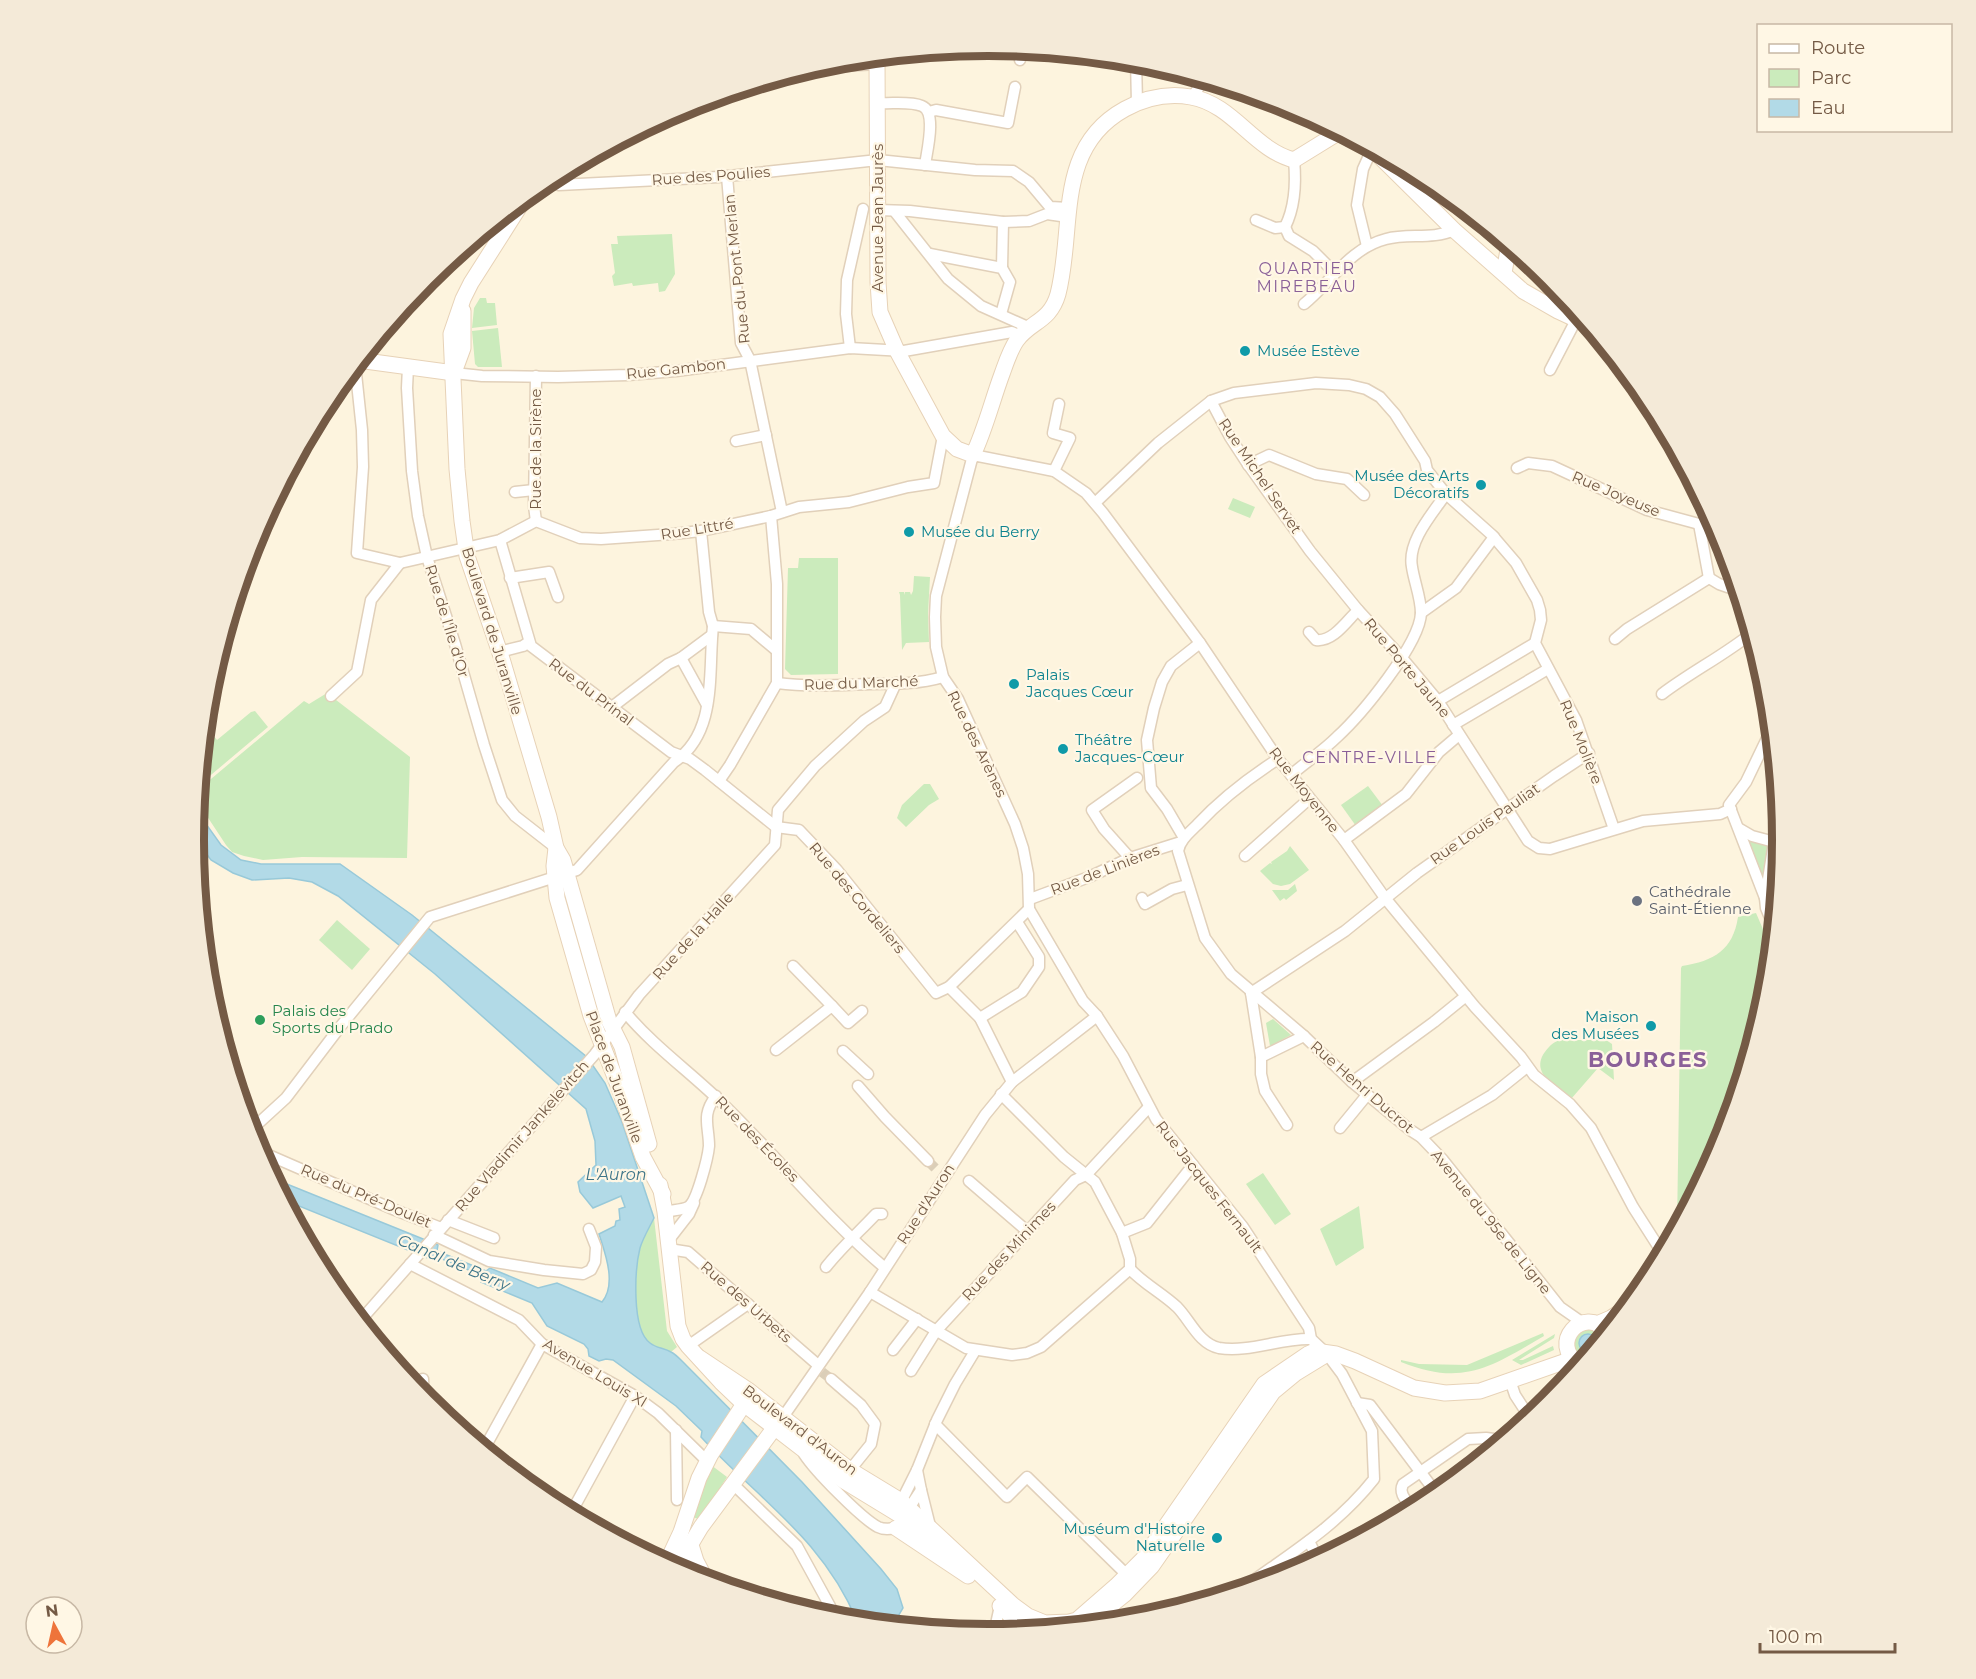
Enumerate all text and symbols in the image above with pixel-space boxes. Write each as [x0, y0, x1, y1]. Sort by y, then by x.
legend [1757, 24, 1952, 132]
text: Route [1811, 37, 1865, 59]
text: Parc [1811, 67, 1851, 89]
text: Eau [1811, 97, 1846, 119]
street label: Avenue Jean Jaurès [868, 144, 887, 292]
street label: Rue des Poulies [651, 162, 771, 189]
street label: Rue du Pont Merlan [719, 193, 754, 345]
district label: QUARTIER MIREBEAU [1256, 259, 1358, 296]
place label: Musée Estève [1257, 341, 1360, 360]
marker: Musée Estève [1238, 344, 1252, 358]
street label: Rue Gambon [625, 354, 727, 383]
street label: Rue de la Sirène [526, 388, 545, 510]
street label: Rue Michel Servet [1215, 414, 1306, 537]
place label: Musée des Arts Décoratifs [1354, 466, 1469, 502]
street label: Rue Joyeuse [1569, 466, 1663, 521]
marker: Musée des Arts Décoratifs [1474, 478, 1488, 492]
street label: Rue Littré [659, 513, 735, 544]
place label: Musée du Berry [921, 522, 1040, 541]
marker: Musée du Berry [902, 525, 916, 539]
street label: Boulevard de Juranville [458, 545, 527, 717]
street label: Rue de l'Île d'Or [421, 562, 474, 680]
street label: Rue Porte Jaune [1360, 614, 1455, 722]
street label: Rue du Prinal [545, 653, 638, 730]
place label: Palais Jacques Cœur [1025, 665, 1134, 701]
street label: Rue du Marché [803, 671, 919, 694]
marker: Palais Jacques Cœur [1007, 677, 1021, 691]
street label: Rue des Arènes [943, 687, 1012, 800]
street label: Rue Molière [1556, 697, 1607, 787]
place label: Théâtre Jacques-Cœur [1074, 730, 1185, 766]
marker: Théâtre Jacques-Cœur [1056, 742, 1070, 756]
street label: Rue Moyenne [1265, 743, 1344, 836]
district label: CENTRE-VILLE [1302, 748, 1438, 767]
street label: Rue Louis Pauliat [1426, 779, 1543, 869]
street label: Rue des Cordeliers [805, 838, 910, 957]
street label: Rue de Linières [1048, 840, 1162, 899]
place label: Cathédrale Saint-Étienne [1649, 882, 1751, 918]
street label: Rue de la Halle [648, 888, 737, 984]
marker: Cathédrale Saint-Étienne [1630, 894, 1644, 908]
place label: Palais des Sports du Prado [272, 1001, 393, 1037]
place label: Maison des Musées [1551, 1007, 1639, 1043]
street label: Place de Juranville [582, 1008, 647, 1146]
marker: Palais des Sports du Prado [253, 1013, 267, 1027]
marker: Maison des Musées [1644, 1019, 1658, 1033]
street label: Rue Henri Ducrot [1307, 1036, 1418, 1137]
district label: BOURGES [1588, 1047, 1708, 1072]
street label: Rue Vladimir Jankelevitch [451, 1056, 593, 1215]
street label: Rue des Écoles [711, 1092, 803, 1186]
street label: Rue Jacques Fernault [1152, 1117, 1267, 1257]
street label: Avenue du 95e de Ligne [1427, 1145, 1556, 1298]
street label: Rue du Pré-Doulet [298, 1159, 435, 1232]
street label: Rue d'Auron [892, 1160, 959, 1248]
water label: L'Auron [585, 1165, 647, 1184]
street label: Rue des Minimes [958, 1197, 1060, 1304]
water label: Canal de Berry [395, 1230, 514, 1295]
street label: Rue des Urbets [697, 1257, 796, 1346]
street label: Avenue Louis XI [540, 1334, 651, 1411]
street label: Boulevard d'Auron [739, 1380, 862, 1479]
place label: Muséum d'Histoire Naturelle [1063, 1519, 1205, 1555]
marker: Muséum d'Histoire Naturelle [1210, 1531, 1224, 1545]
north arrow [24, 1595, 84, 1655]
text: N [44, 1600, 60, 1621]
scale bar [1760, 1616, 1895, 1654]
text: 100 m [1769, 1626, 1823, 1648]

